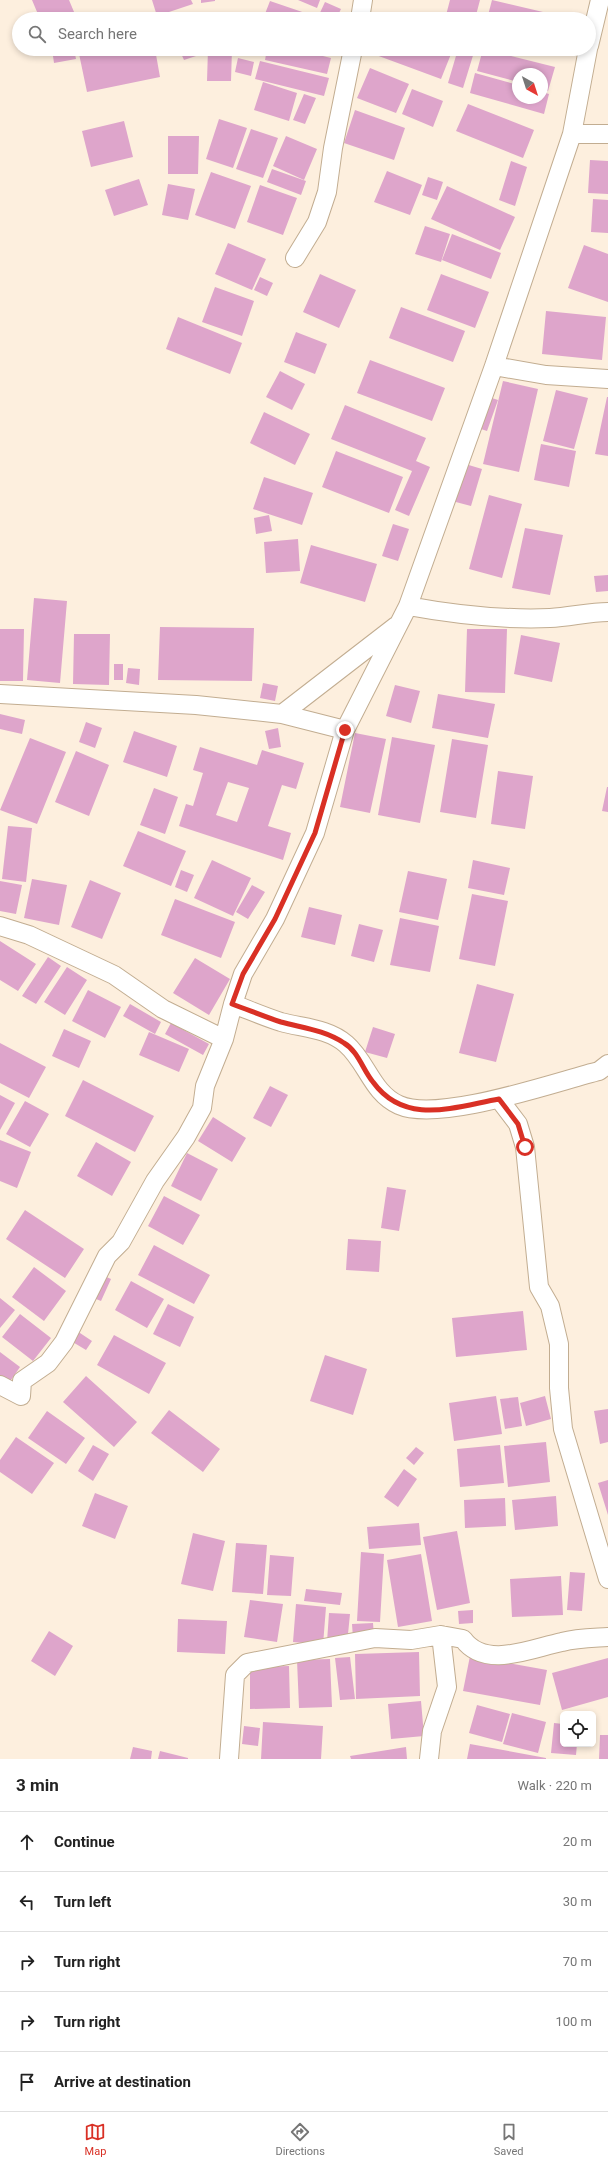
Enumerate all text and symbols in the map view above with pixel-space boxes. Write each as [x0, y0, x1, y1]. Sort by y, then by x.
search box [12, 12, 596, 56]
icon: search [26, 23, 48, 45]
text: Search here [58, 25, 137, 43]
north arrow [512, 68, 548, 104]
route end [336, 721, 354, 739]
route start [516, 1138, 534, 1156]
map controls [560, 1711, 596, 1747]
button: locate [560, 1711, 596, 1747]
text: 3 min [16, 1775, 59, 1795]
text: Walk · 220 m [517, 1778, 592, 1793]
icon: ahead [16, 1831, 38, 1853]
text: Continue [54, 1833, 115, 1851]
text: 20 m [563, 1834, 592, 1849]
icon: left [16, 1891, 38, 1913]
text: Turn left [54, 1893, 111, 1911]
text: 30 m [563, 1894, 592, 1909]
icon: right [16, 1951, 38, 1973]
text: Turn right [54, 1953, 120, 1971]
text: 70 m [563, 1954, 592, 1969]
icon: right [16, 2011, 38, 2033]
text: Turn right [54, 2013, 120, 2031]
text: 100 m [555, 2014, 592, 2029]
icon: arrive [16, 2071, 38, 2093]
text: Arrive at destination [54, 2073, 191, 2091]
tab: Map [84, 2121, 106, 2158]
tab: Directions [275, 2121, 325, 2158]
tab: Saved [494, 2121, 524, 2158]

